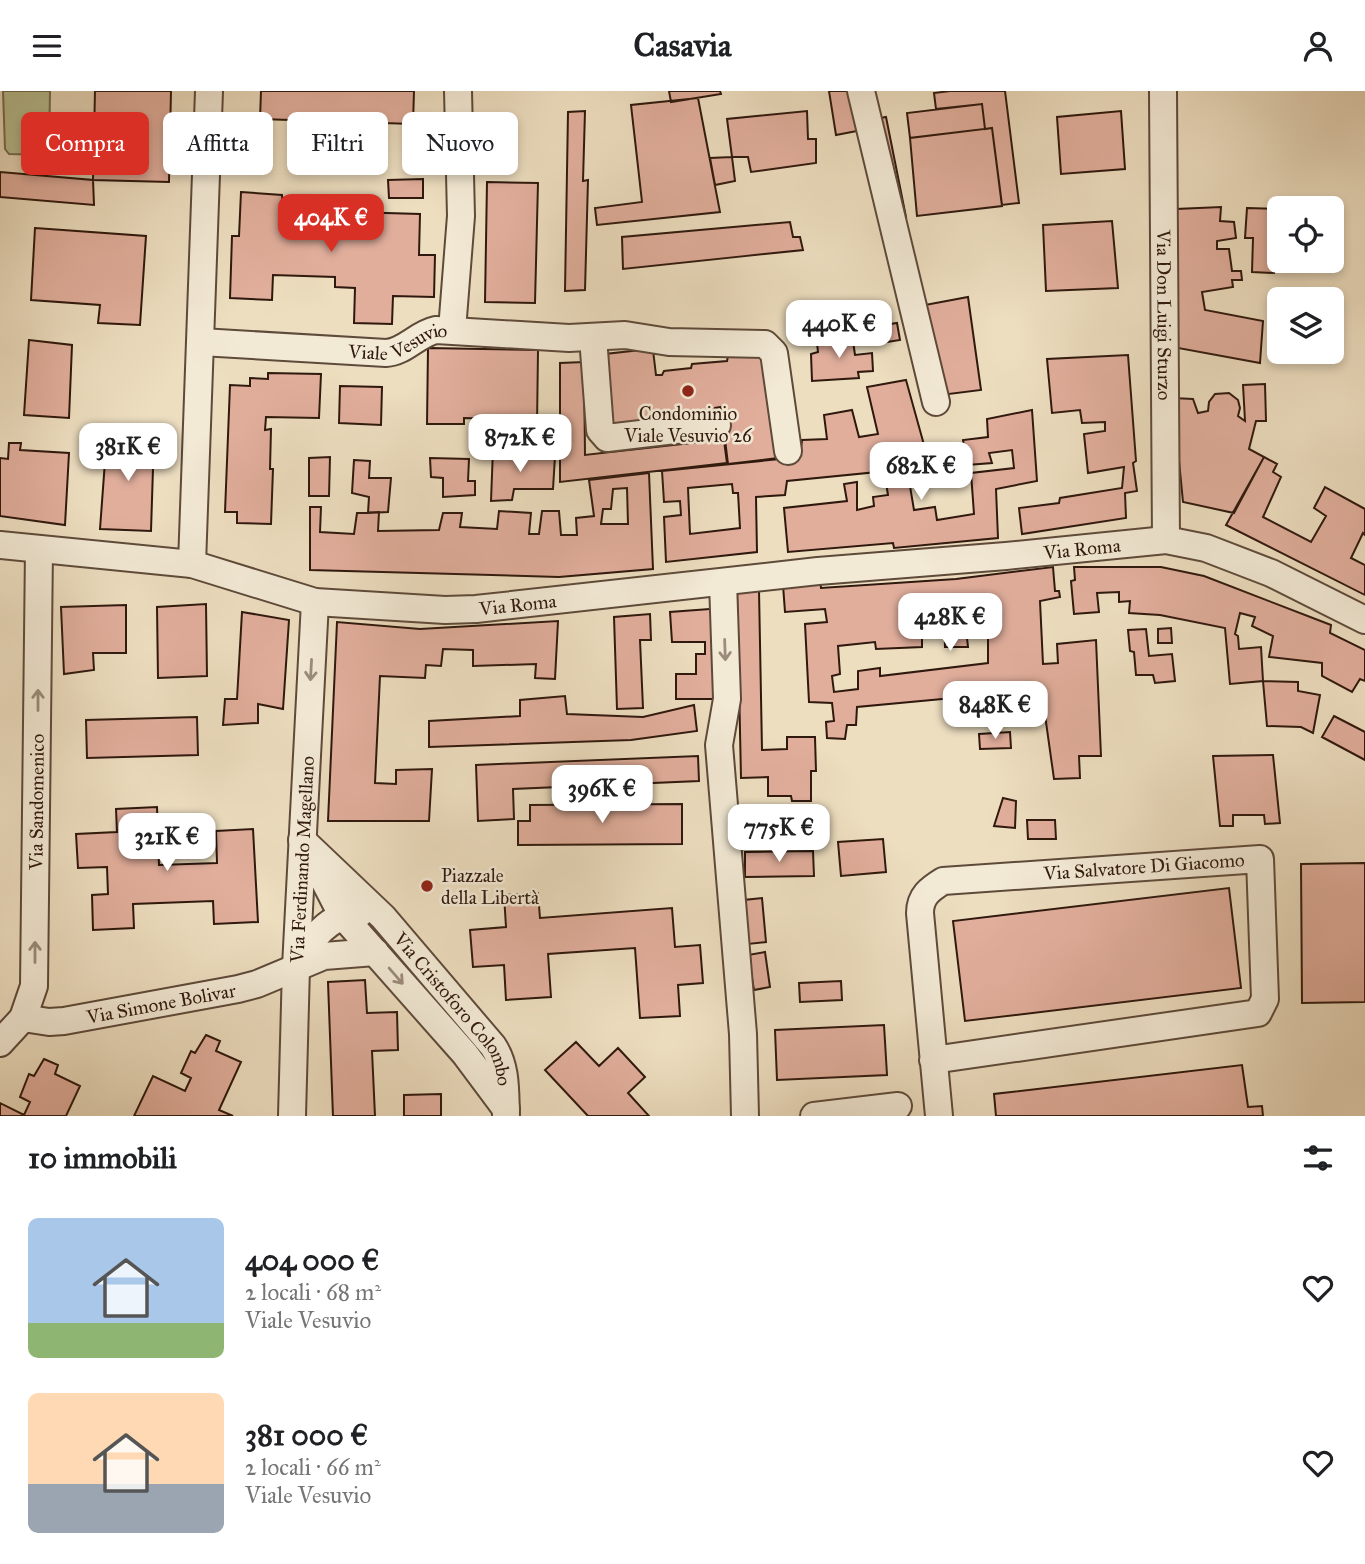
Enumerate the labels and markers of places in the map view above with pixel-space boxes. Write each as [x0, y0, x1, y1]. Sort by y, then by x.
pin: 404K € [274, 195, 388, 254]
pin: 440K € [782, 301, 896, 360]
marker: Condominio Viale Vesuvio 26 [680, 383, 696, 399]
place label: Condominio Viale Vesuvio 26 [623, 402, 753, 447]
pin: 872K € [463, 415, 577, 474]
pin: 381K € [71, 423, 185, 483]
pin: 682K € [864, 443, 978, 502]
pin: 428K € [893, 594, 1007, 653]
pin: 848K € [938, 681, 1052, 741]
pin: 396K € [545, 765, 659, 825]
pin: 775K € [722, 805, 836, 864]
pin: 321K € [110, 813, 224, 873]
place label: Piazzale della Libertà [441, 864, 540, 909]
marker: Piazzale della Libertà [419, 878, 435, 894]

